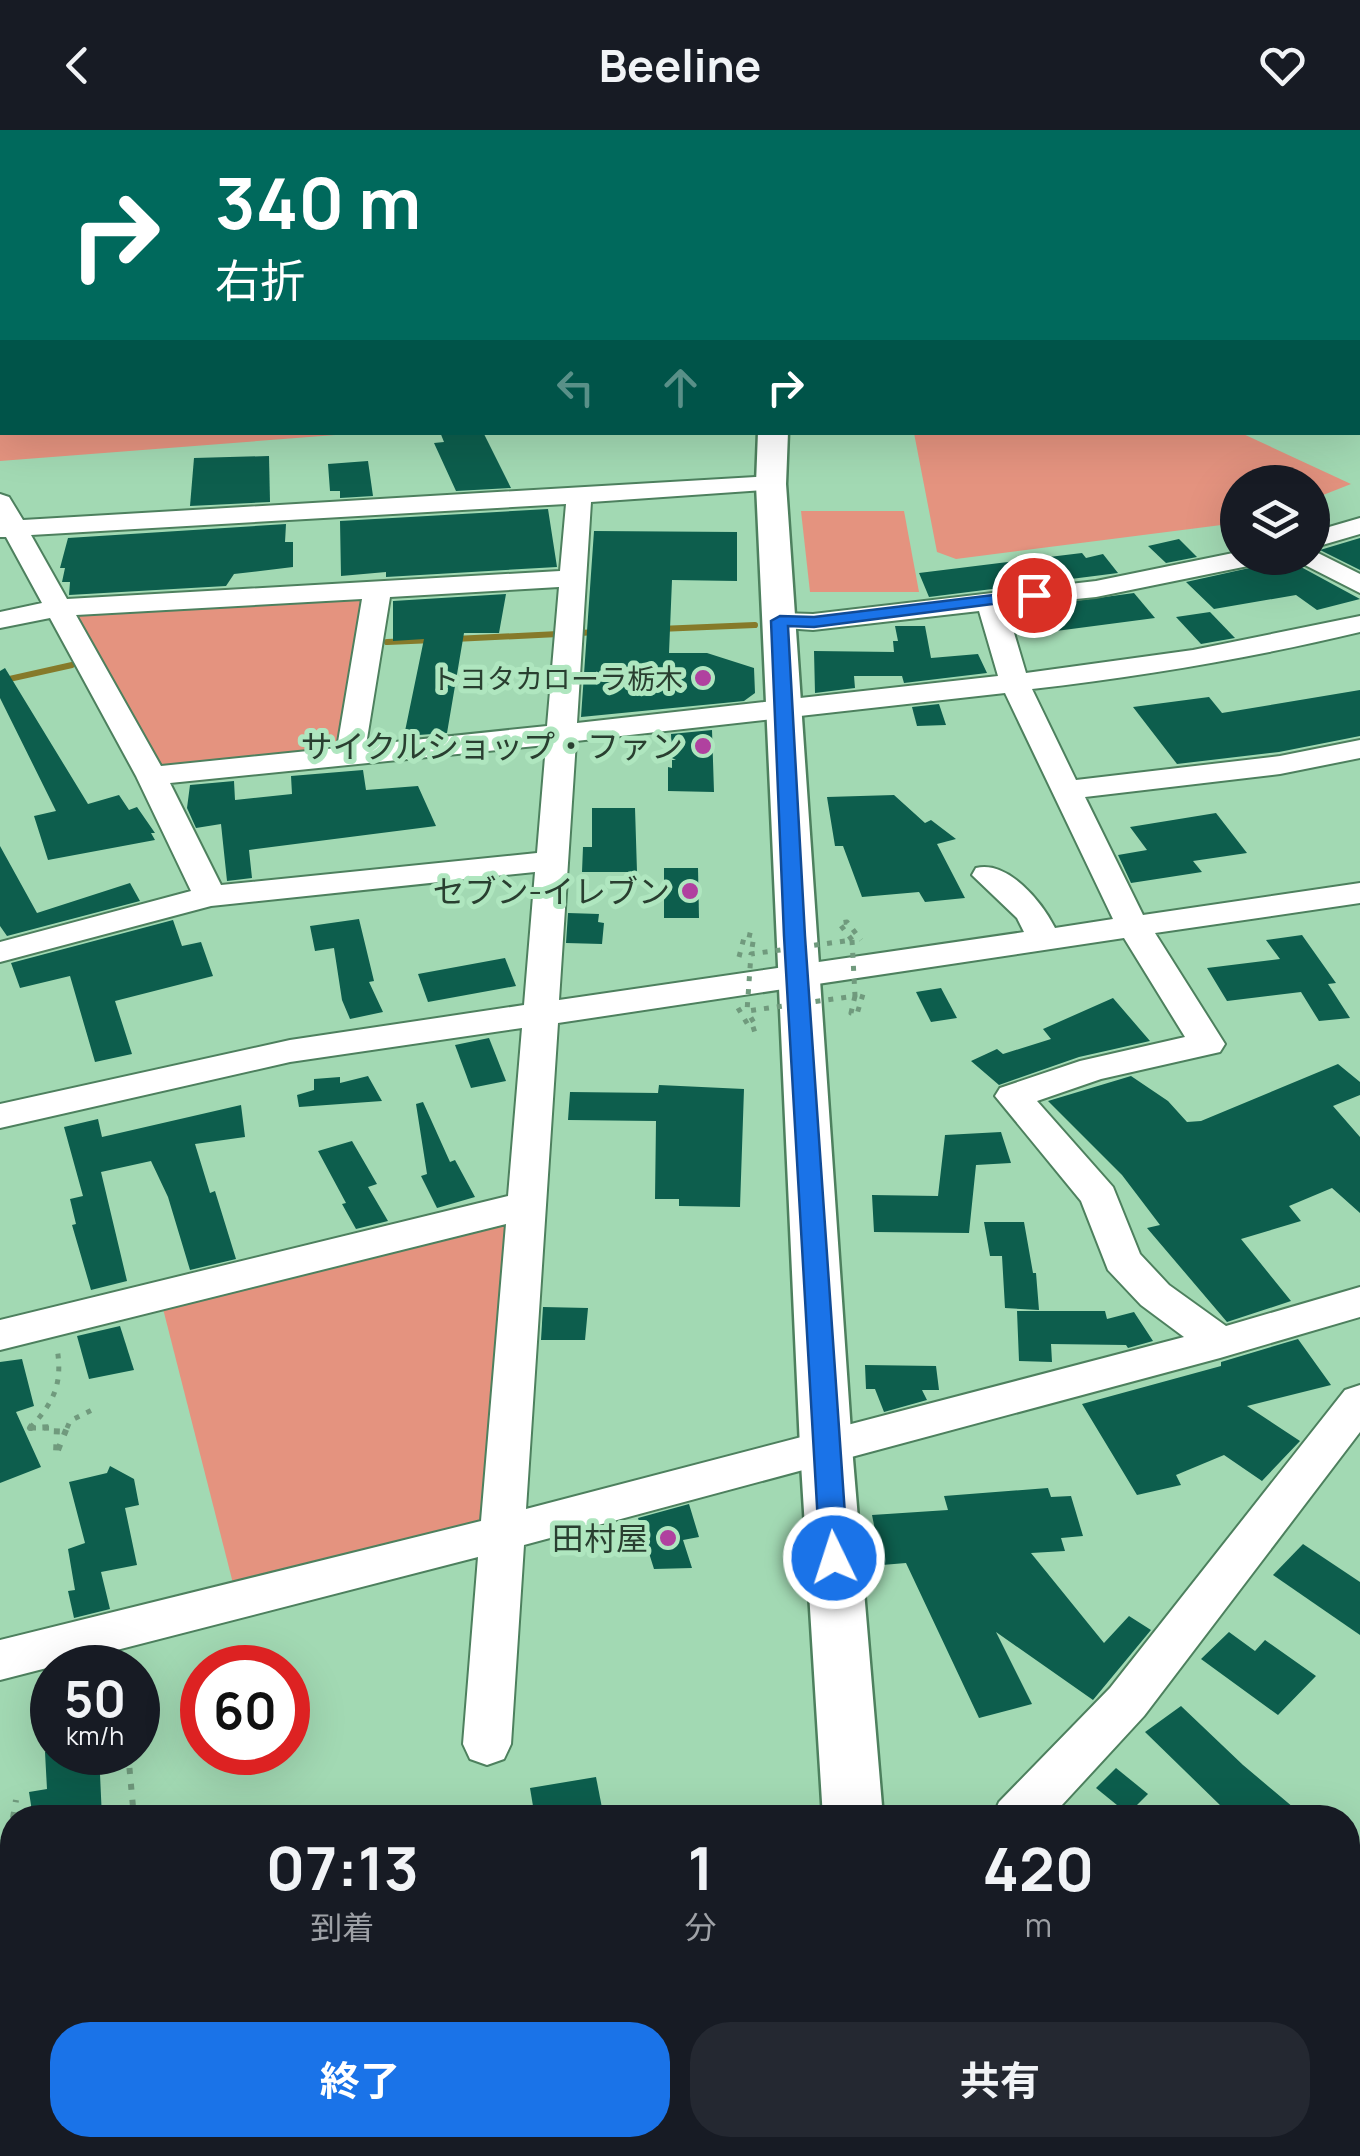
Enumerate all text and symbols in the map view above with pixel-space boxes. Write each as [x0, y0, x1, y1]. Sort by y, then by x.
text: Beeline [599, 34, 761, 96]
icon: back [50, 38, 105, 93]
icon: heart [1255, 38, 1310, 93]
text: 340 m [215, 154, 421, 250]
icon: right [50, 170, 180, 300]
text: 右折 [215, 249, 305, 311]
icon: left [548, 360, 603, 415]
icon: ahead [653, 360, 708, 415]
icon: right [758, 360, 813, 415]
map controls [1220, 465, 1330, 575]
button: layers [1220, 465, 1330, 575]
pin [992, 553, 1077, 638]
icon: arrive [1007, 568, 1062, 623]
place label: トヨタカローラ栃木 [431, 659, 683, 697]
marker: トヨタカローラ栃木 [692, 667, 714, 689]
place label: サイクルショップ・ファン [301, 724, 683, 768]
marker: サイクルショップ・ファン [692, 735, 714, 757]
place label: セブン-イレブン [433, 869, 670, 913]
marker: セブン-イレブン [679, 880, 701, 902]
position arrow [782, 1506, 886, 1610]
place label: 田村屋 [552, 1516, 648, 1560]
marker: 田村屋 [657, 1527, 679, 1549]
speed limit sign: 60 [180, 1645, 310, 1775]
text: 50 [64, 1664, 126, 1732]
text: km/h [66, 1718, 124, 1753]
text: 07:13 [266, 1826, 419, 1908]
text: 1 [688, 1826, 714, 1908]
text: 420 [982, 1827, 1094, 1909]
text: m [1025, 1903, 1052, 1947]
text: 到着 [310, 1905, 374, 1949]
text: 分 [685, 1905, 717, 1949]
button: 終了 [50, 2022, 670, 2137]
button: 共有 [690, 2022, 1310, 2137]

